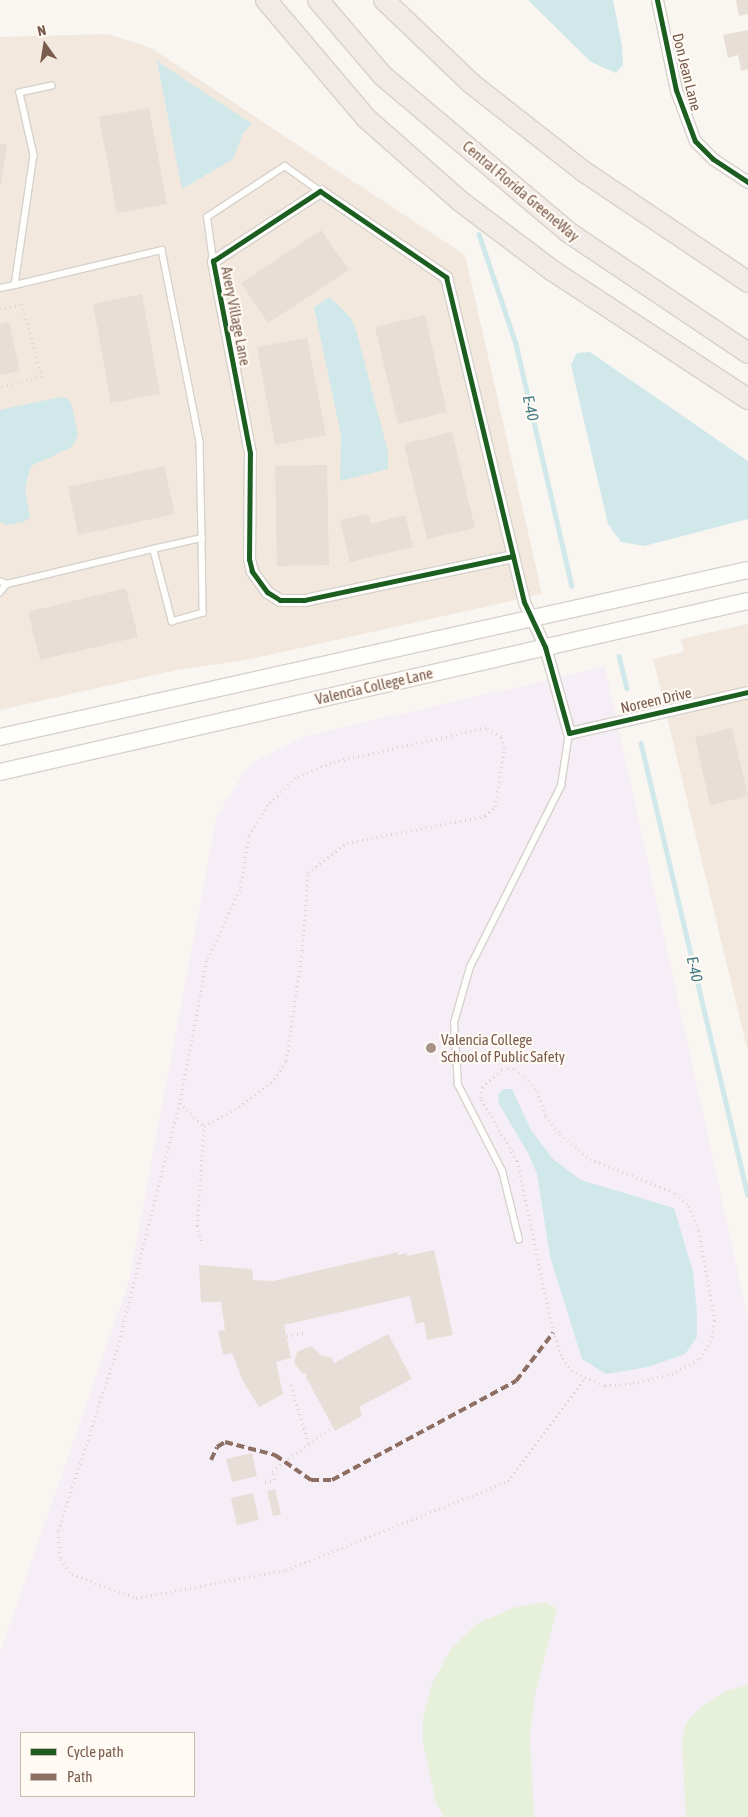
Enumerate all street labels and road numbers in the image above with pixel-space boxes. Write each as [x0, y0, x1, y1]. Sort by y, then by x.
street label: Don Jean Lane [669, 31, 705, 113]
street label: Central Florida GreeneWay [459, 137, 583, 245]
street label: Avery Village Lane [218, 265, 254, 367]
street label: Valencia College Lane [313, 664, 435, 708]
street label: Noreen Drive [619, 683, 693, 717]

